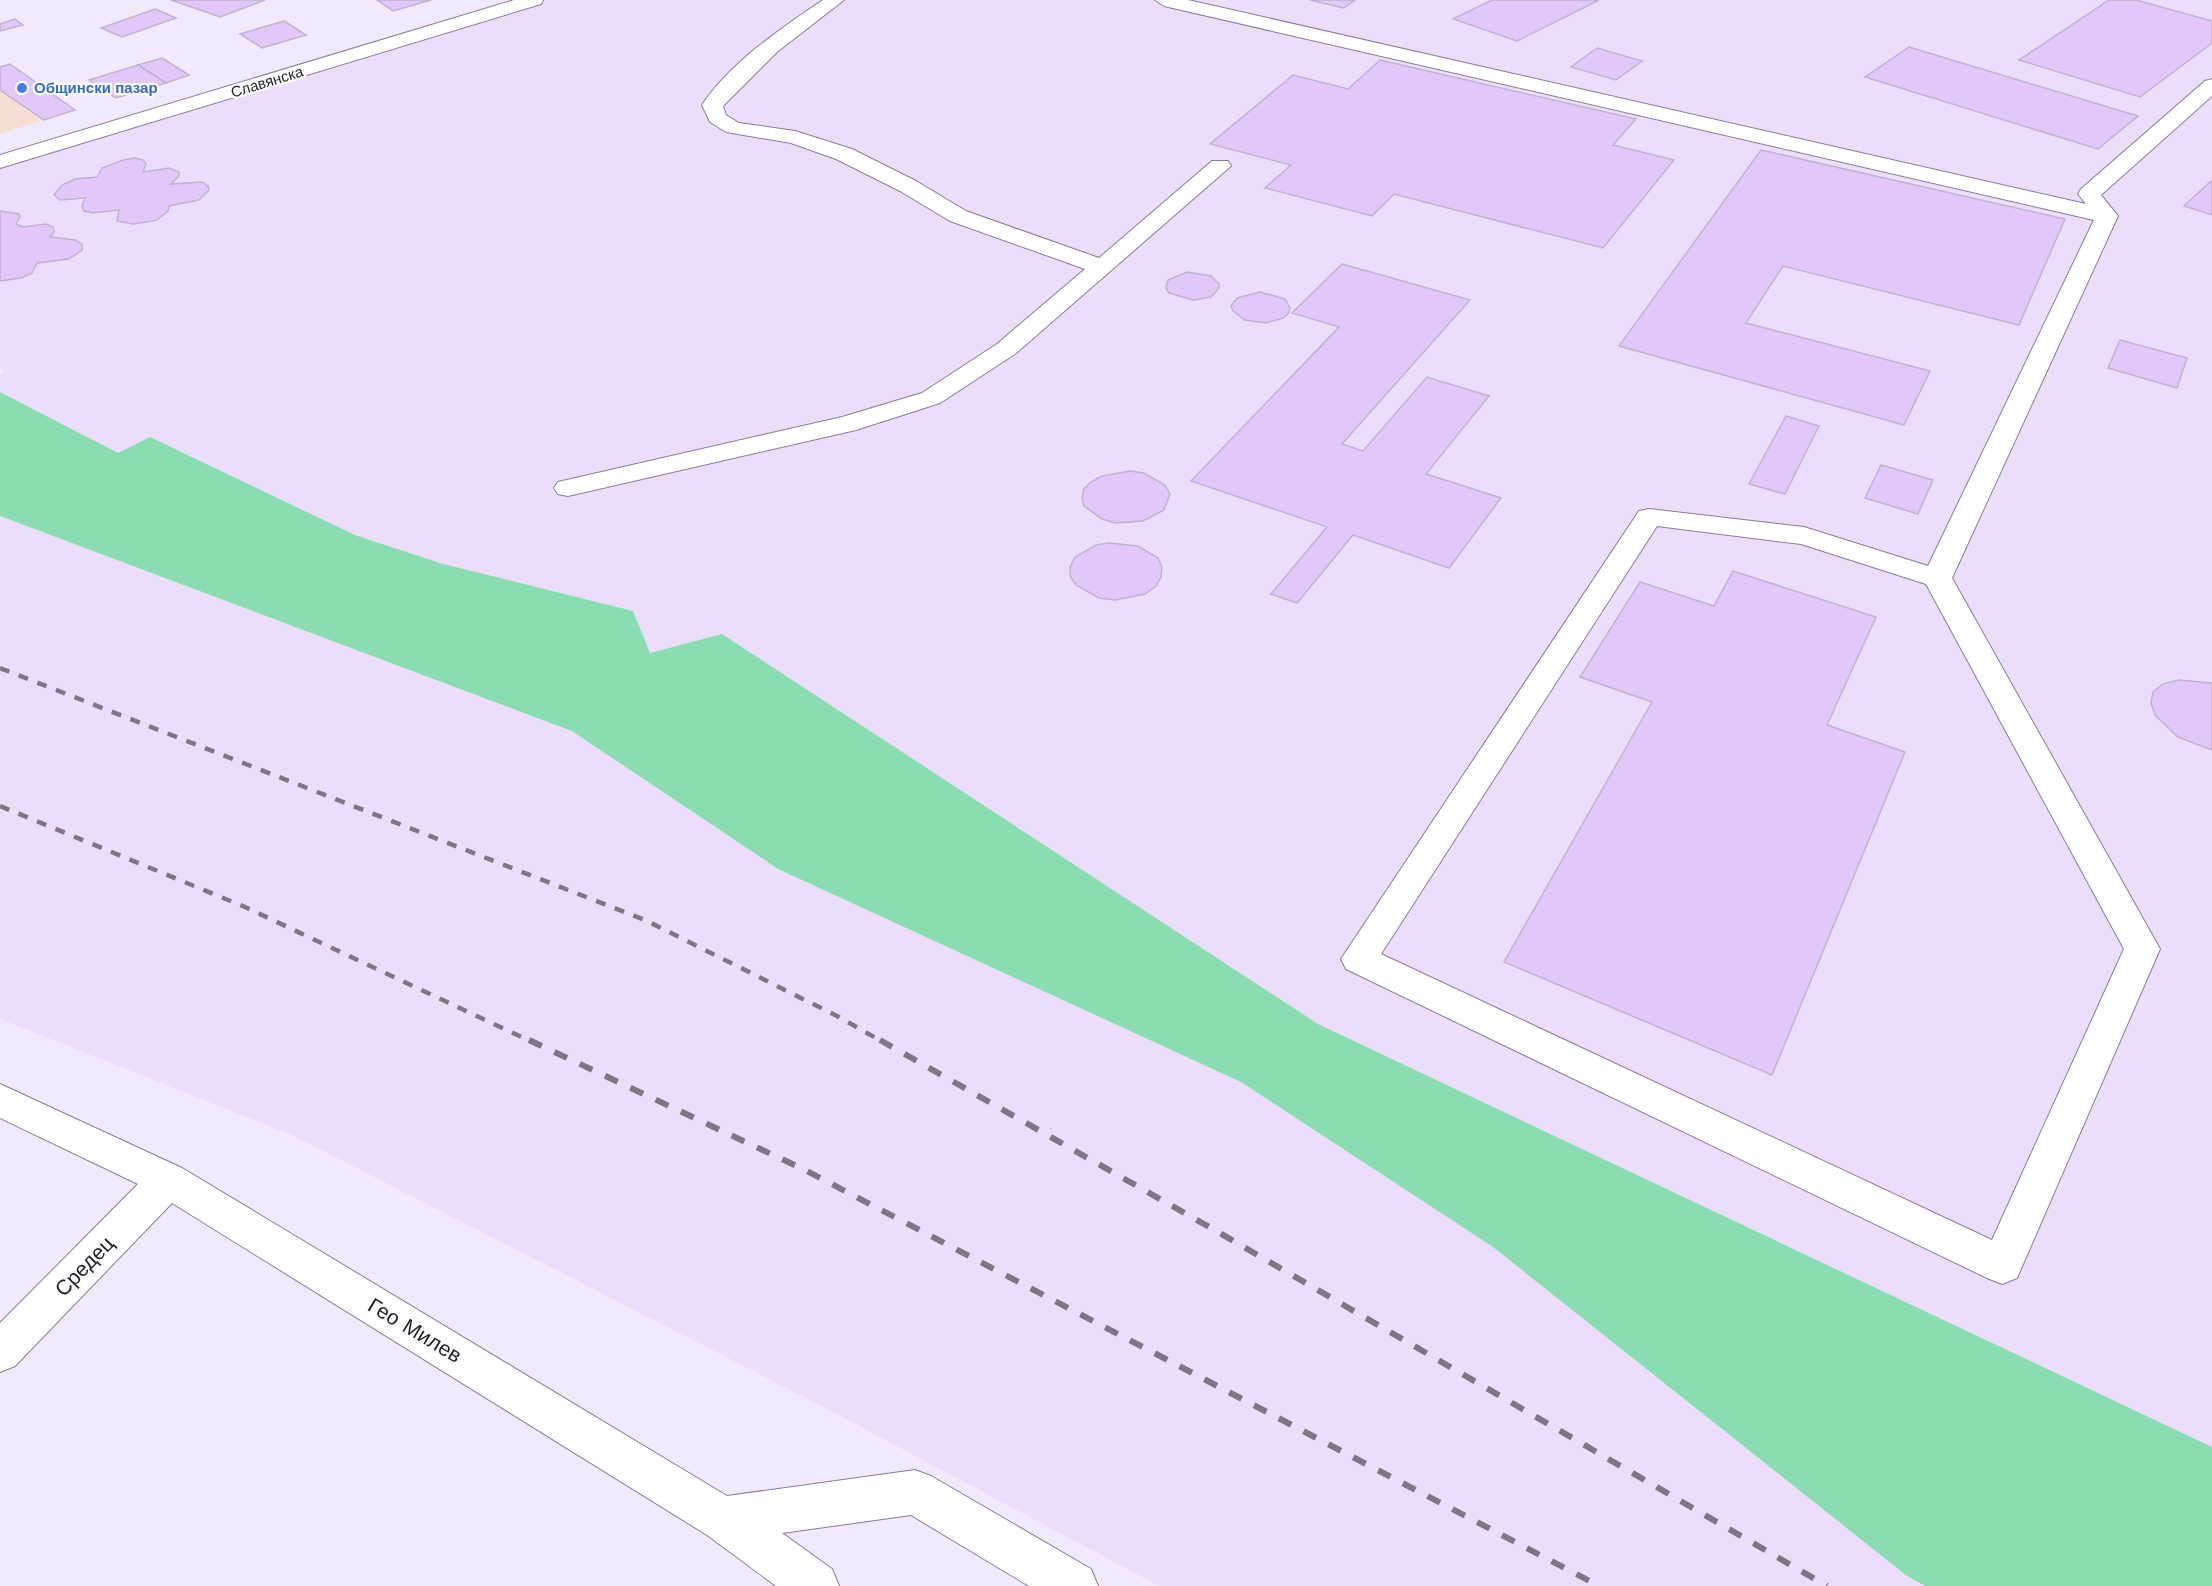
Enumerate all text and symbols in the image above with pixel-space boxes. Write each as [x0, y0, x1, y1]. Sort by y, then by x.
street label: Славянска [229, 62, 306, 102]
place label: Общински пазар [34, 79, 158, 97]
marker: Общински пазар [15, 81, 29, 95]
street label: Средец [49, 1231, 119, 1301]
street label: Гео Милев [364, 1292, 466, 1368]

